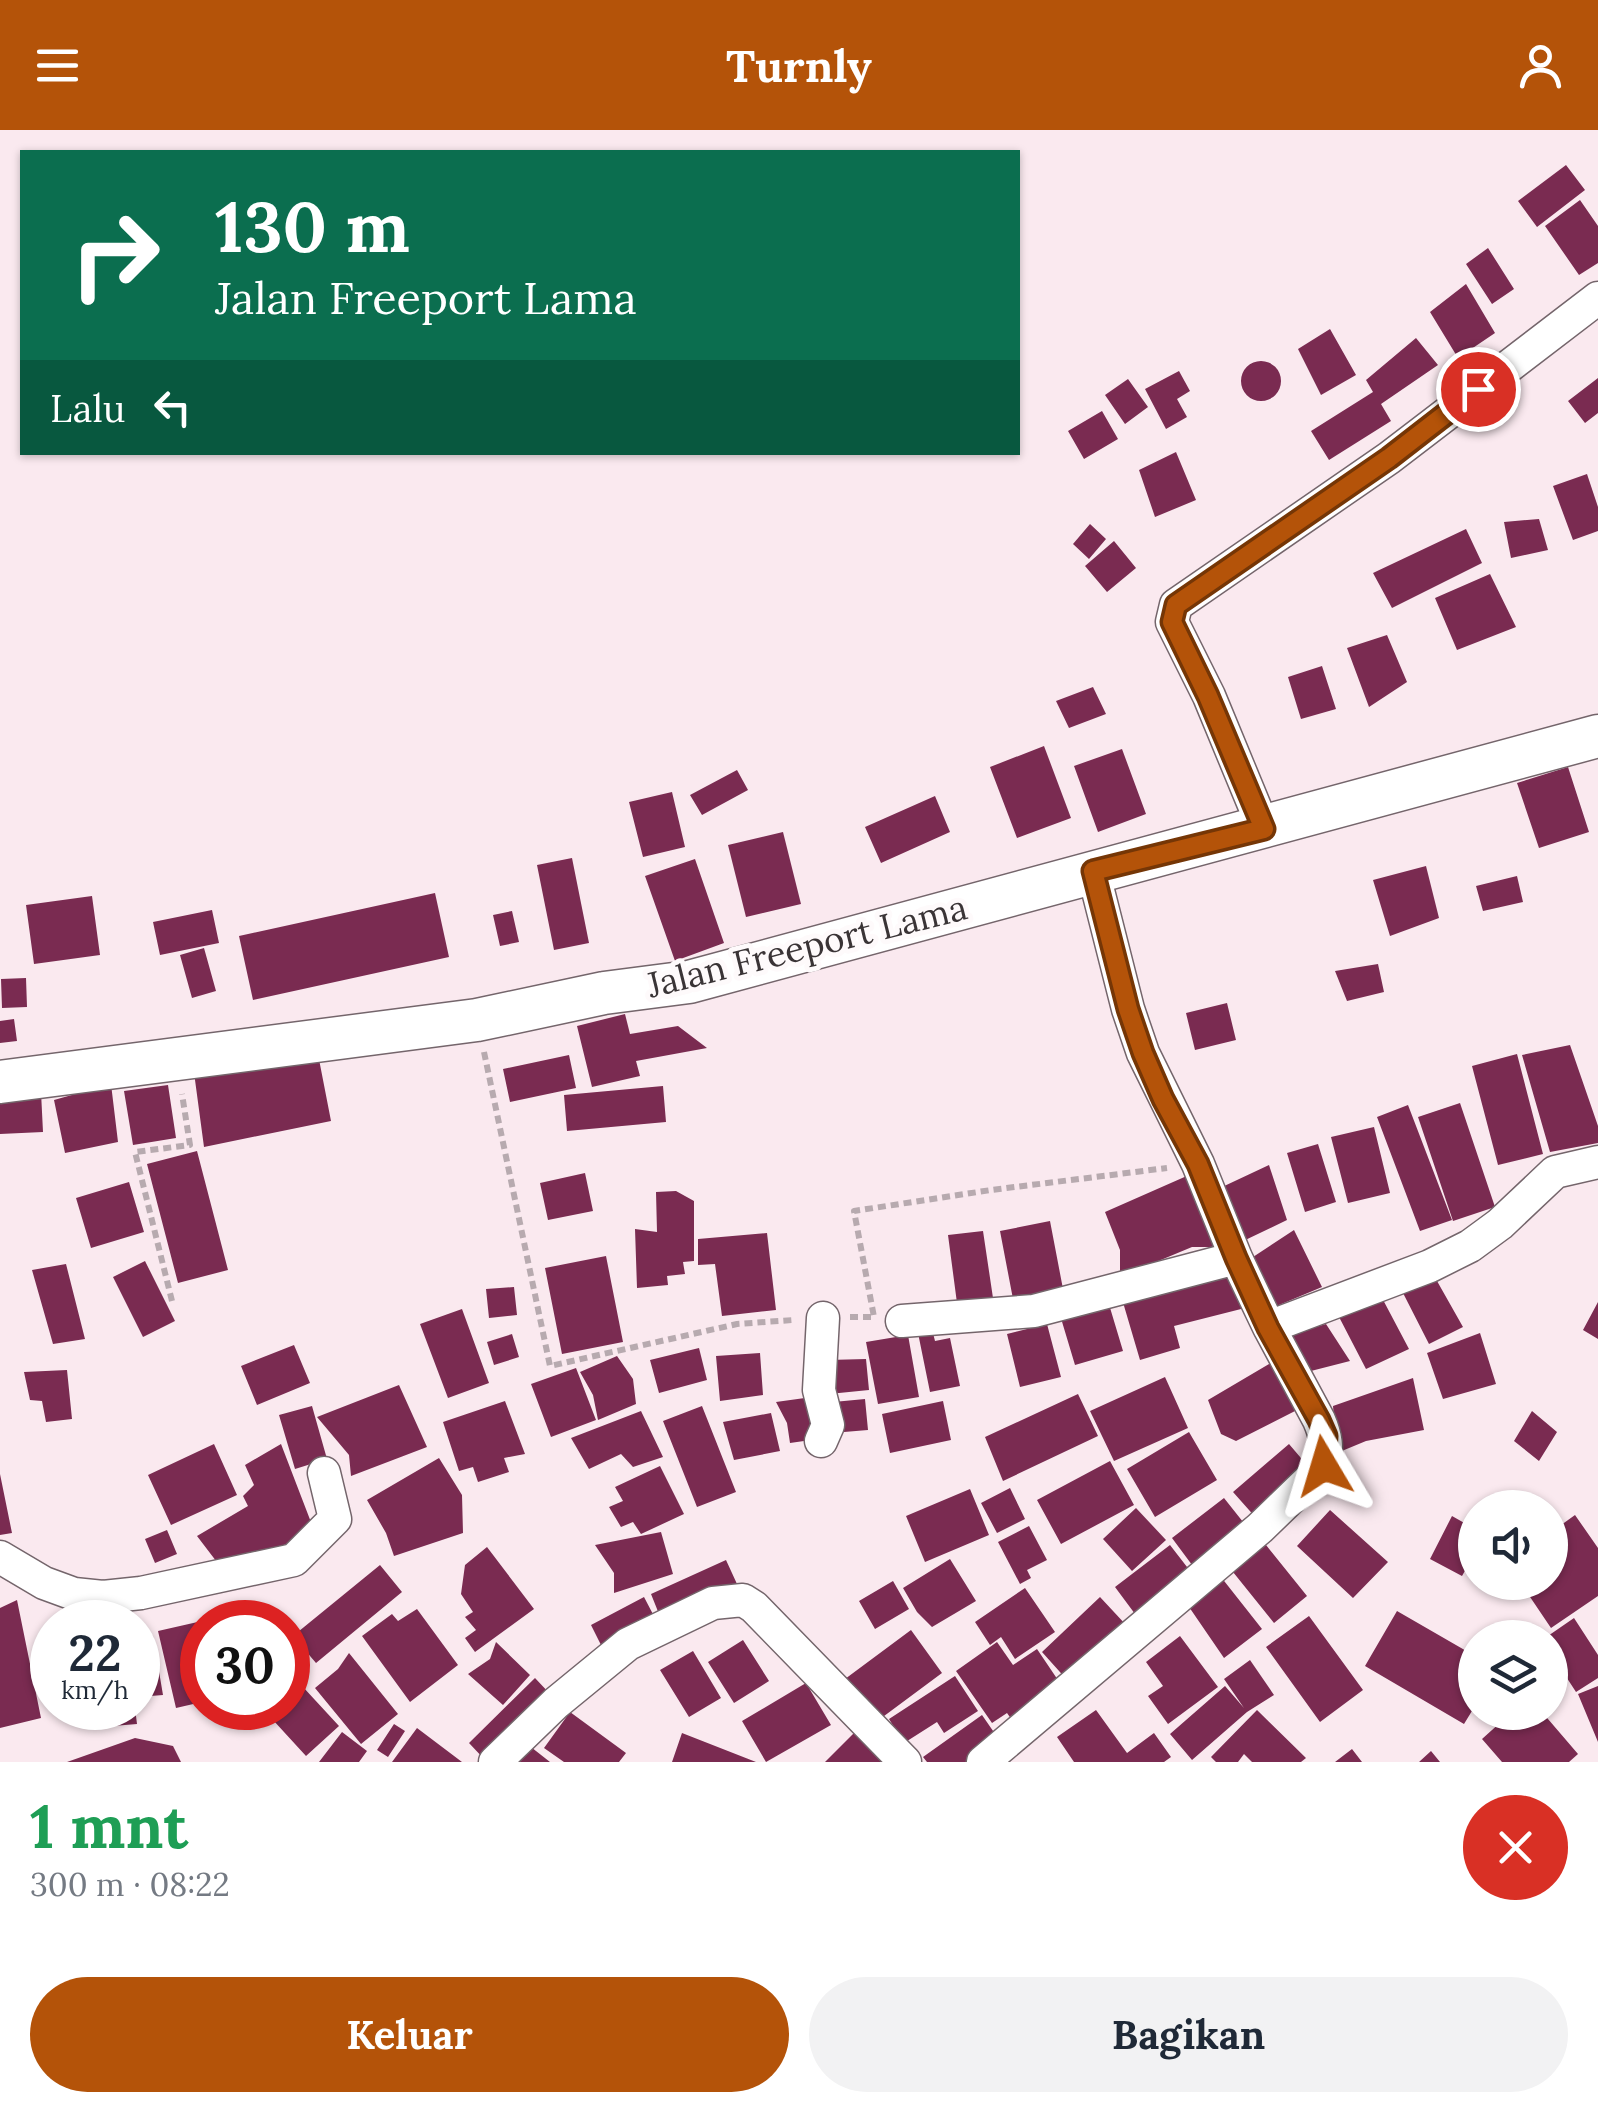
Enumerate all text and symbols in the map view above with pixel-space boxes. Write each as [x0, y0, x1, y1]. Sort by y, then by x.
text: Turnly [726, 37, 872, 94]
icon: menu [30, 38, 85, 93]
icon: person [1513, 38, 1568, 93]
text: 130 m [215, 182, 410, 271]
icon: right [50, 190, 180, 320]
text: Jalan Freeport Lama [215, 269, 637, 326]
pin [1436, 347, 1521, 432]
icon: arrive [1451, 362, 1506, 417]
icon: left [145, 380, 200, 435]
text: Lalu [50, 384, 125, 432]
street label: Jalan Freeport Lama [641, 884, 972, 1008]
position arrow [1272, 1414, 1376, 1518]
map controls [1458, 1490, 1568, 1730]
button: sound [1458, 1490, 1568, 1600]
speed limit sign: 30 [180, 1600, 310, 1730]
button: layers [1458, 1620, 1568, 1730]
text: 22 [68, 1621, 122, 1685]
text: km/h [61, 1674, 129, 1706]
text: 1 mnt [30, 1788, 188, 1864]
button: close [1463, 1795, 1568, 1900]
text: 300 m · 08:22 [30, 1864, 230, 1905]
button: Keluar [30, 1977, 789, 2092]
button: Bagikan [809, 1977, 1568, 2092]

